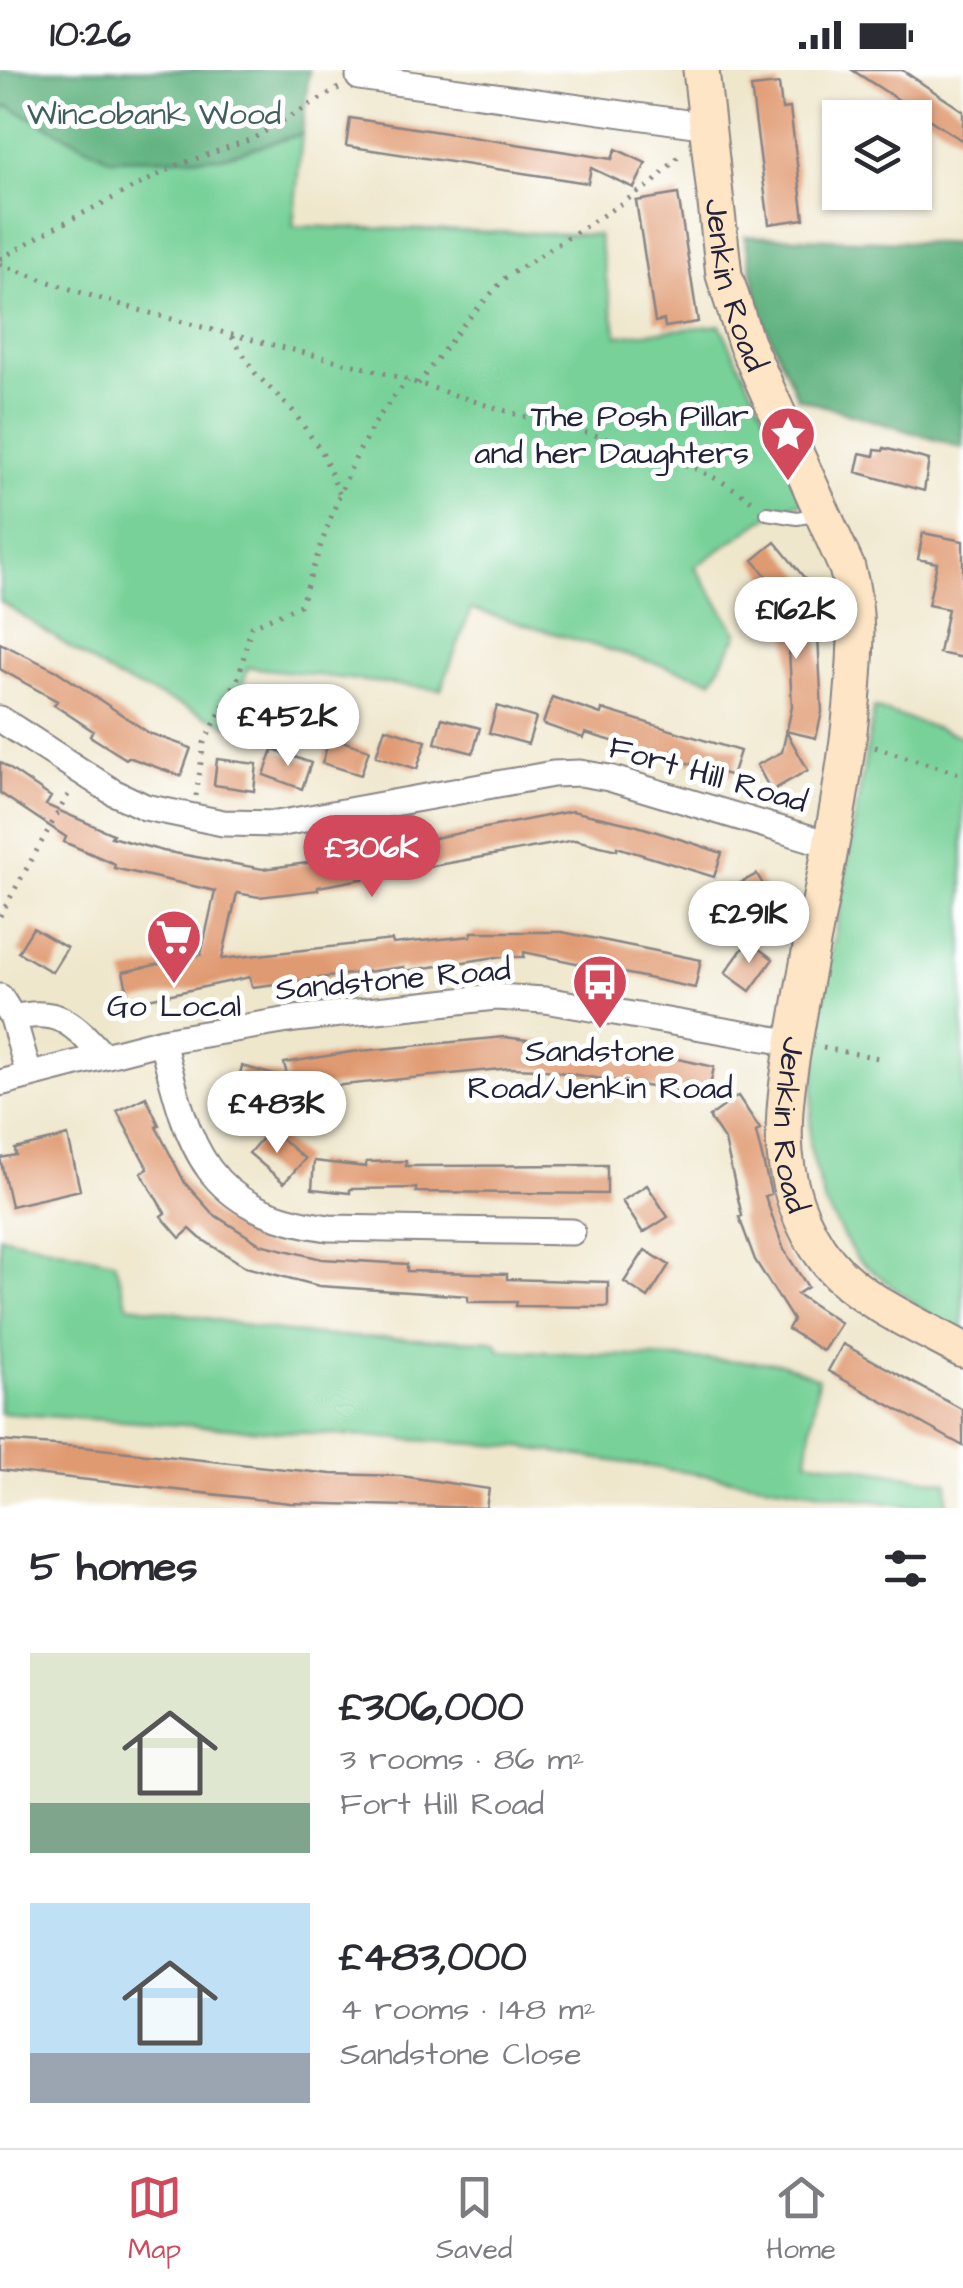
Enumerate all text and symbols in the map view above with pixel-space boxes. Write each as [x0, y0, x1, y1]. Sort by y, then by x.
text: 10:26 [50, 9, 131, 61]
park label: Wincobank Wood [27, 92, 281, 137]
map controls [822, 100, 932, 210]
button: layers [822, 100, 932, 210]
street label: Jenkin Road [693, 196, 778, 378]
place label: The Posh Pillar and her Daughters [474, 394, 749, 476]
place icon: The Posh Pillar and her Daughters [758, 404, 818, 483]
pin: £162K [726, 577, 866, 662]
text: £162K [756, 587, 836, 632]
pin: £452K [218, 684, 358, 769]
text: £452K [238, 694, 338, 739]
street label: Fort Hill Road [604, 725, 812, 825]
pin: £306K [302, 815, 442, 900]
text: £306K [325, 825, 419, 870]
pin: £291K [679, 881, 819, 966]
text: £291K [710, 891, 788, 936]
supermarket icon: Go Local [144, 907, 204, 986]
street label: Sandstone Road [274, 947, 512, 1013]
bus stop icon: Sandstone Road/Jenkin Road [570, 952, 630, 1031]
place label: Go Local [107, 984, 241, 1029]
place label: Sandstone Road/Jenkin Road [467, 1029, 733, 1111]
street label: Jenkin Road [762, 1033, 820, 1219]
pin: £483K [207, 1071, 347, 1156]
text: £483K [229, 1081, 325, 1126]
text: 5 homes [30, 1539, 197, 1597]
icon: filters [878, 1541, 933, 1596]
text: £306,000 [340, 1679, 524, 1737]
icon: home [110, 1693, 230, 1813]
text: 3 rooms · 86 m² [340, 1737, 584, 1782]
text: Fort Hill Road [340, 1782, 544, 1827]
text: £483,000 [340, 1929, 527, 1987]
icon: home [110, 1943, 230, 2063]
text: 4 rooms · 148 m² [340, 1987, 596, 2032]
text: Sandstone Close [340, 2032, 581, 2077]
tab: Map [127, 2170, 182, 2269]
tab: Saved [436, 2170, 512, 2269]
tab: Home [766, 2170, 836, 2269]

